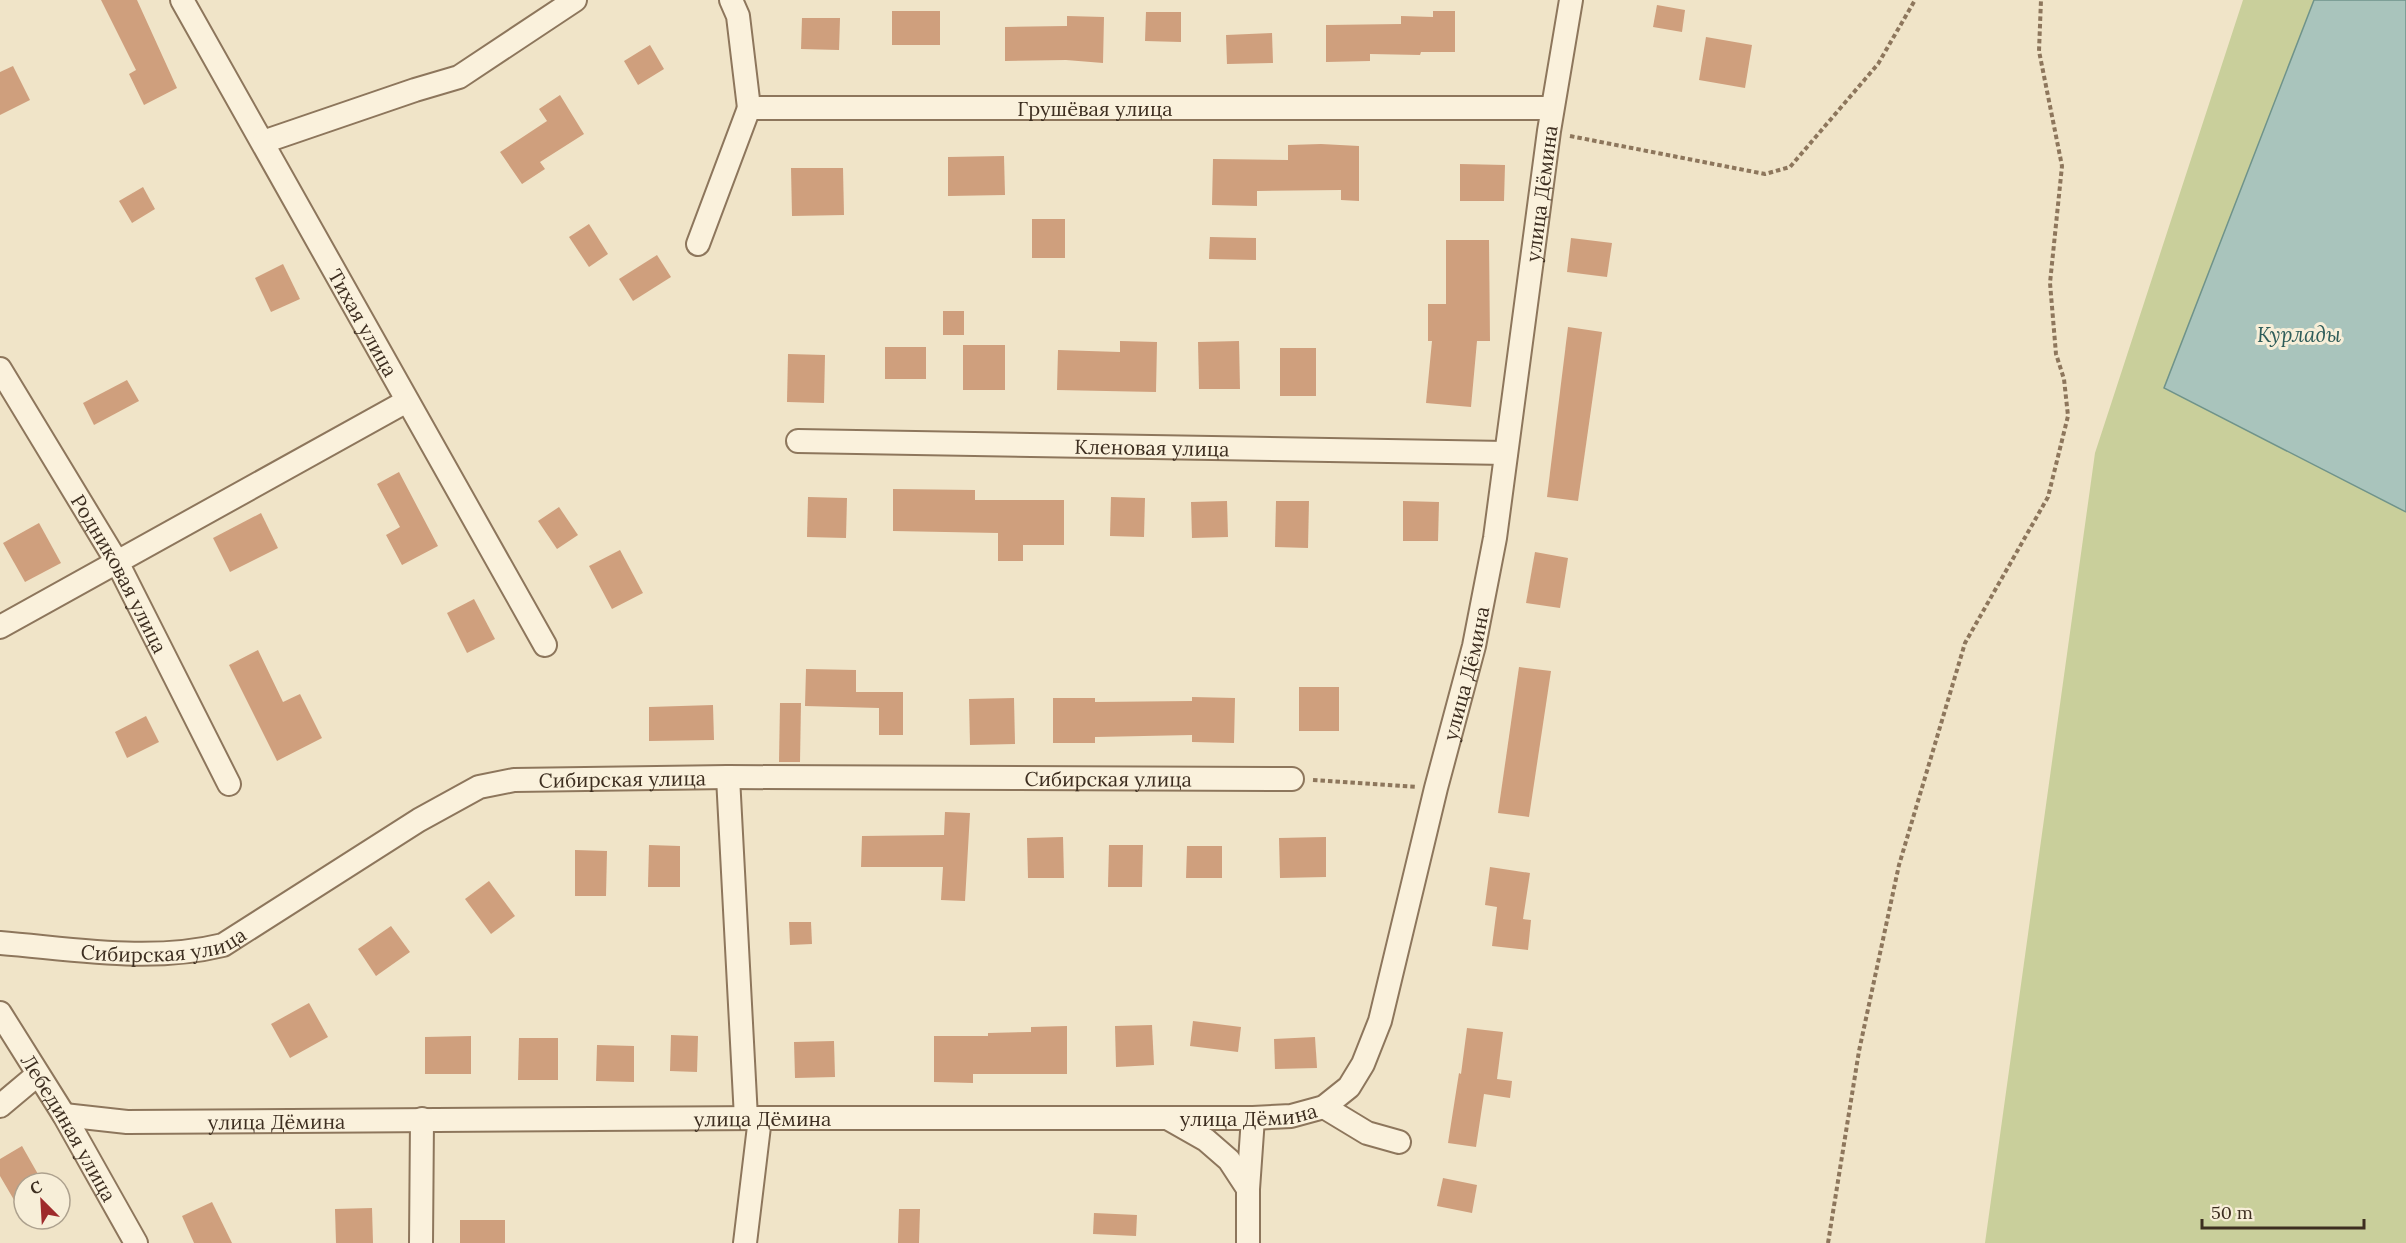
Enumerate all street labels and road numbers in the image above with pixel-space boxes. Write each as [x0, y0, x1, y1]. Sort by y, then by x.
street label: Грушёвая улица [1017, 96, 1172, 121]
street label: улица Дёмина [1519, 123, 1562, 263]
street label: Тихая улица [323, 264, 404, 381]
street label: Кленовая улица [1074, 433, 1230, 461]
street label: Родниковая улица [66, 489, 173, 657]
street label: улица Дёмина [1437, 604, 1494, 743]
street label: Сибирская улица [538, 765, 706, 792]
street label: Сибирская улица [1024, 766, 1192, 791]
street label: Сибирская улица [80, 921, 250, 966]
street label: Лебединая улица [16, 1049, 122, 1206]
street label: улица Дёмина [1180, 1097, 1320, 1131]
street label: улица Дёмина [694, 1106, 831, 1131]
street label: улица Дёмина [208, 1108, 345, 1134]

